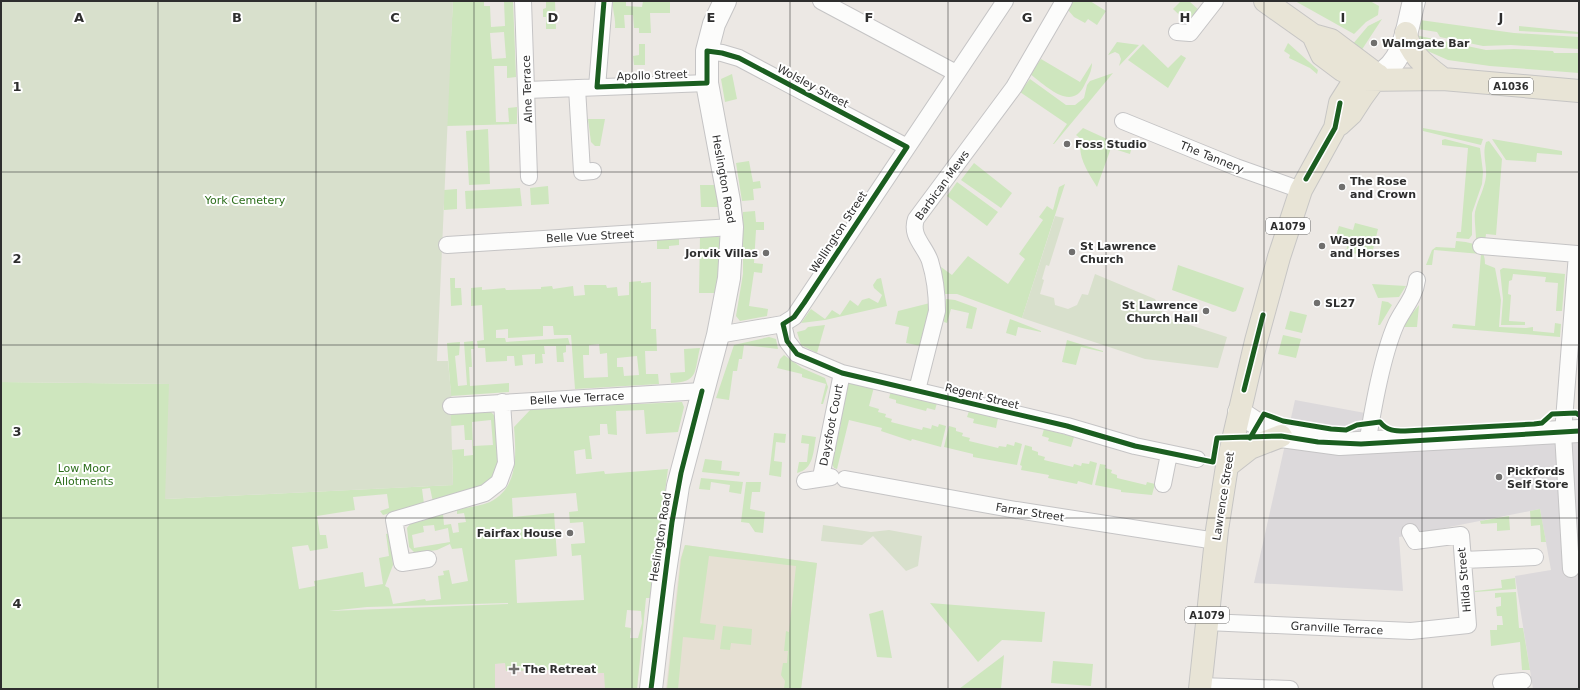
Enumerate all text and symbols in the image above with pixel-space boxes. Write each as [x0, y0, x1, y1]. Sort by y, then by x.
text: A [74, 10, 84, 25]
text: B [232, 10, 242, 25]
text: C [390, 10, 400, 25]
text: D [548, 10, 559, 25]
text: E [707, 10, 715, 25]
text: F [865, 10, 873, 25]
text: G [1022, 10, 1032, 25]
text: H [1180, 10, 1190, 25]
text: I [1341, 10, 1345, 25]
text: J [1498, 10, 1503, 25]
place label: Walmgate Bar [1382, 37, 1470, 50]
marker: Walmgate Bar [1369, 38, 1379, 48]
street label: Alne Terrace [520, 55, 535, 123]
street label: Wolsley Street [775, 62, 851, 111]
street label: Apollo Street [616, 68, 688, 83]
road number: A1036 [1489, 78, 1533, 94]
text: 1 [12, 79, 22, 94]
street label: Heslington Road [709, 134, 738, 225]
place label: Foss Studio [1075, 138, 1147, 151]
street label: The Tannery [1177, 138, 1246, 176]
marker: Foss Studio [1062, 139, 1072, 149]
street label: Barbican Mews [913, 148, 972, 223]
place label: The Rose and Crown [1350, 175, 1416, 201]
marker: The Rose and Crown [1337, 182, 1347, 192]
street label: Wellington Street [807, 188, 870, 276]
park label: York Cemetery [204, 194, 286, 207]
road number: A1079 [1266, 218, 1310, 234]
street label: Belle Vue Street [546, 228, 635, 245]
place label: Waggon and Horses [1330, 234, 1400, 260]
place label: St Lawrence Church [1080, 240, 1156, 266]
marker: Waggon and Horses [1317, 241, 1327, 251]
place label: Jorvik Villas [684, 247, 758, 260]
marker: St Lawrence Church [1067, 247, 1077, 257]
marker: Jorvik Villas [761, 248, 771, 258]
text: 2 [12, 251, 22, 266]
place label: SL27 [1325, 297, 1355, 310]
marker: SL27 [1312, 298, 1322, 308]
place label: St Lawrence Church Hall [1122, 299, 1198, 325]
marker: St Lawrence Church Hall [1201, 306, 1211, 316]
street label: Regent Street [943, 381, 1021, 412]
street label: Daysfoot Court [817, 383, 846, 467]
street label: Belle Vue Terrace [529, 390, 625, 407]
text: 3 [12, 424, 22, 439]
street label: Lawrence Street [1210, 450, 1237, 541]
park label: Low Moor Allotments [54, 462, 114, 488]
place label: Pickfords Self Store [1507, 465, 1568, 491]
marker: Pickfords Self Store [1494, 472, 1504, 482]
street label: Heslington Road [647, 492, 674, 583]
street label: Farrar Street [995, 501, 1066, 524]
place label: Fairfax House [477, 527, 562, 540]
marker: Fairfax House [565, 528, 575, 538]
street label: Hilda Street [1455, 546, 1474, 613]
text: 4 [12, 596, 22, 611]
road number: A1079 [1185, 607, 1229, 623]
street label: Granville Terrace [1290, 620, 1384, 637]
marker: The Retreat [508, 663, 520, 675]
place label: The Retreat [523, 663, 596, 676]

